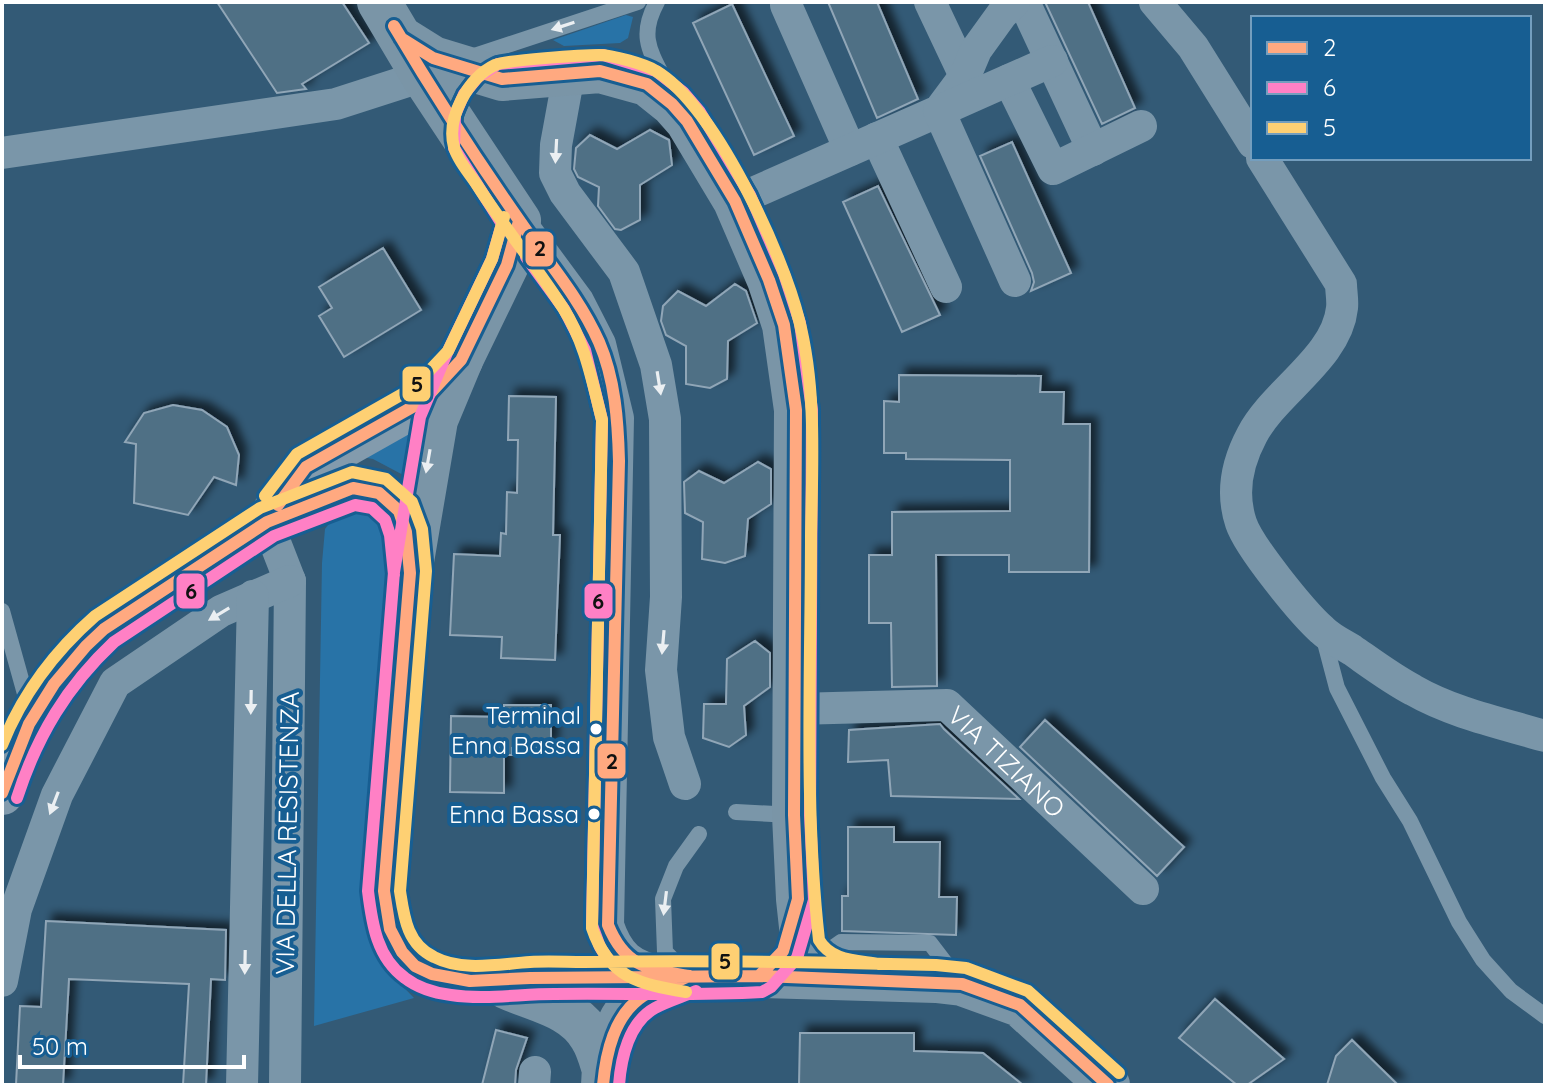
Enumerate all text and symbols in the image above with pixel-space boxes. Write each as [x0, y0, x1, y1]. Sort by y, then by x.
legend [1251, 16, 1531, 160]
one-way arrow [551, 21, 575, 33]
text: 2 [1323, 32, 1336, 62]
text: 6 [1323, 72, 1336, 102]
text: 5 [1323, 112, 1336, 142]
one-way arrow [549, 139, 562, 164]
line badge: 2 [524, 230, 555, 268]
text: 2 [534, 234, 546, 262]
line badge: 5 [401, 365, 432, 403]
text: 5 [411, 370, 423, 398]
one-way arrow [654, 371, 666, 396]
one-way arrow [422, 448, 434, 473]
line badge: 6 [175, 572, 206, 610]
text: 6 [185, 577, 197, 605]
line badge: 6 [583, 582, 614, 620]
text: 6 [592, 587, 604, 615]
one-way arrow [208, 606, 230, 620]
one-way arrow [656, 630, 669, 655]
one-way arrow [245, 690, 257, 715]
street label: VIA DELLA RESISTENZA [268, 691, 306, 975]
street label: VIA TIZIANO [941, 698, 1072, 824]
place label: Terminal Enna Bassa [451, 700, 581, 760]
marker: Terminal Enna Bassa [588, 721, 604, 737]
line badge: 2 [596, 742, 627, 780]
text: 2 [606, 747, 618, 775]
one-way arrow [47, 791, 60, 815]
place label: Enna Bassa [449, 799, 579, 829]
marker: Enna Bassa [586, 806, 602, 822]
one-way arrow [658, 890, 671, 915]
line badge: 5 [710, 942, 741, 981]
text: 5 [719, 947, 731, 975]
one-way arrow [238, 950, 251, 975]
scale bar [20, 1019, 244, 1069]
text: 50 m [32, 1031, 88, 1061]

